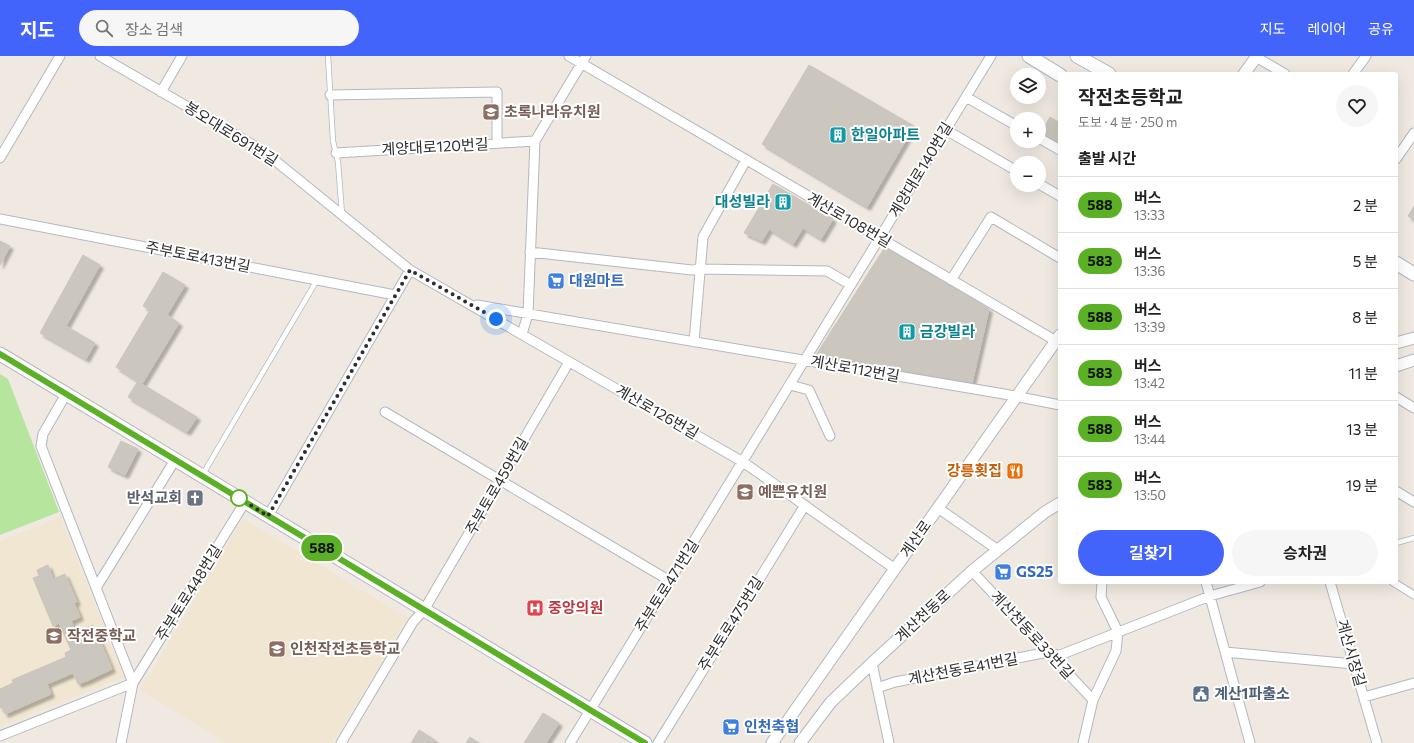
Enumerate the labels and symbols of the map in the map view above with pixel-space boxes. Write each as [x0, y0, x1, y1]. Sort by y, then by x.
street label: 봉오대로691번길 [181, 97, 282, 169]
school or university icon: 초록나라유치원 [481, 102, 501, 122]
place label: 초록나라유치원 [504, 102, 601, 120]
street label: 계양대로140번길 [885, 119, 956, 220]
building icon: 한일아파트 [828, 125, 848, 145]
place label: 한일아파트 [851, 125, 920, 143]
street label: 계양대로120번길 [381, 134, 489, 158]
street label: 계산로108번길 [804, 188, 895, 251]
place label: 대성빌라 [715, 192, 770, 210]
building icon: 대성빌라 [773, 192, 793, 212]
street label: 주부토로413번길 [144, 237, 252, 275]
supermarket icon: 대원마트 [546, 271, 566, 291]
place label: 대원마트 [569, 271, 624, 289]
your location [486, 309, 506, 329]
building icon: 금강빌라 [897, 322, 917, 342]
place label: 금강빌라 [920, 322, 975, 340]
street label: 계산로112번길 [809, 351, 901, 385]
street label: 계산로126번길 [613, 380, 702, 442]
street label: 주부토로459번길 [461, 434, 531, 537]
place label: 강릉횟집 [947, 461, 1002, 479]
restaurant icon: 강릉횟집 [1005, 461, 1025, 481]
school or university icon: 예쁜유치원 [735, 482, 755, 502]
place label: 예쁜유치원 [758, 482, 827, 500]
place label: 반석교회 [127, 488, 182, 506]
church icon: 반석교회 [185, 488, 205, 508]
unlabelled marker [230, 489, 248, 507]
street label: 계산로 [896, 516, 934, 561]
line badge: 588 [299, 535, 345, 561]
street label: 주부토로471번길 [630, 536, 702, 635]
street label: 주부토로448번길 [151, 541, 225, 644]
supermarket icon: GS25 [993, 562, 1013, 582]
place label: GS25 [1016, 562, 1053, 580]
street label: 주부토로475번길 [694, 573, 766, 674]
street label: 계산천동로 [891, 585, 954, 645]
street label: 계산천동로33번길 [987, 587, 1078, 682]
hospital icon: 중앙의원 [525, 598, 545, 618]
place label: 중앙의원 [548, 598, 603, 616]
street label: 계산시장길 [1334, 617, 1370, 688]
school or university icon: 작전중학교 [44, 626, 64, 646]
place label: 작전중학교 [67, 626, 136, 644]
school or university icon: 인천작전초등학교 [267, 639, 287, 659]
place label: 인천작전초등학교 [290, 639, 401, 657]
street label: 계산천동로41번길 [906, 649, 1019, 687]
public building icon: 계산1파출소 [1191, 684, 1211, 704]
place label: 계산1파출소 [1214, 684, 1290, 702]
supermarket icon: 인천축협 [721, 717, 741, 737]
place label: 인천축협 [744, 717, 799, 735]

